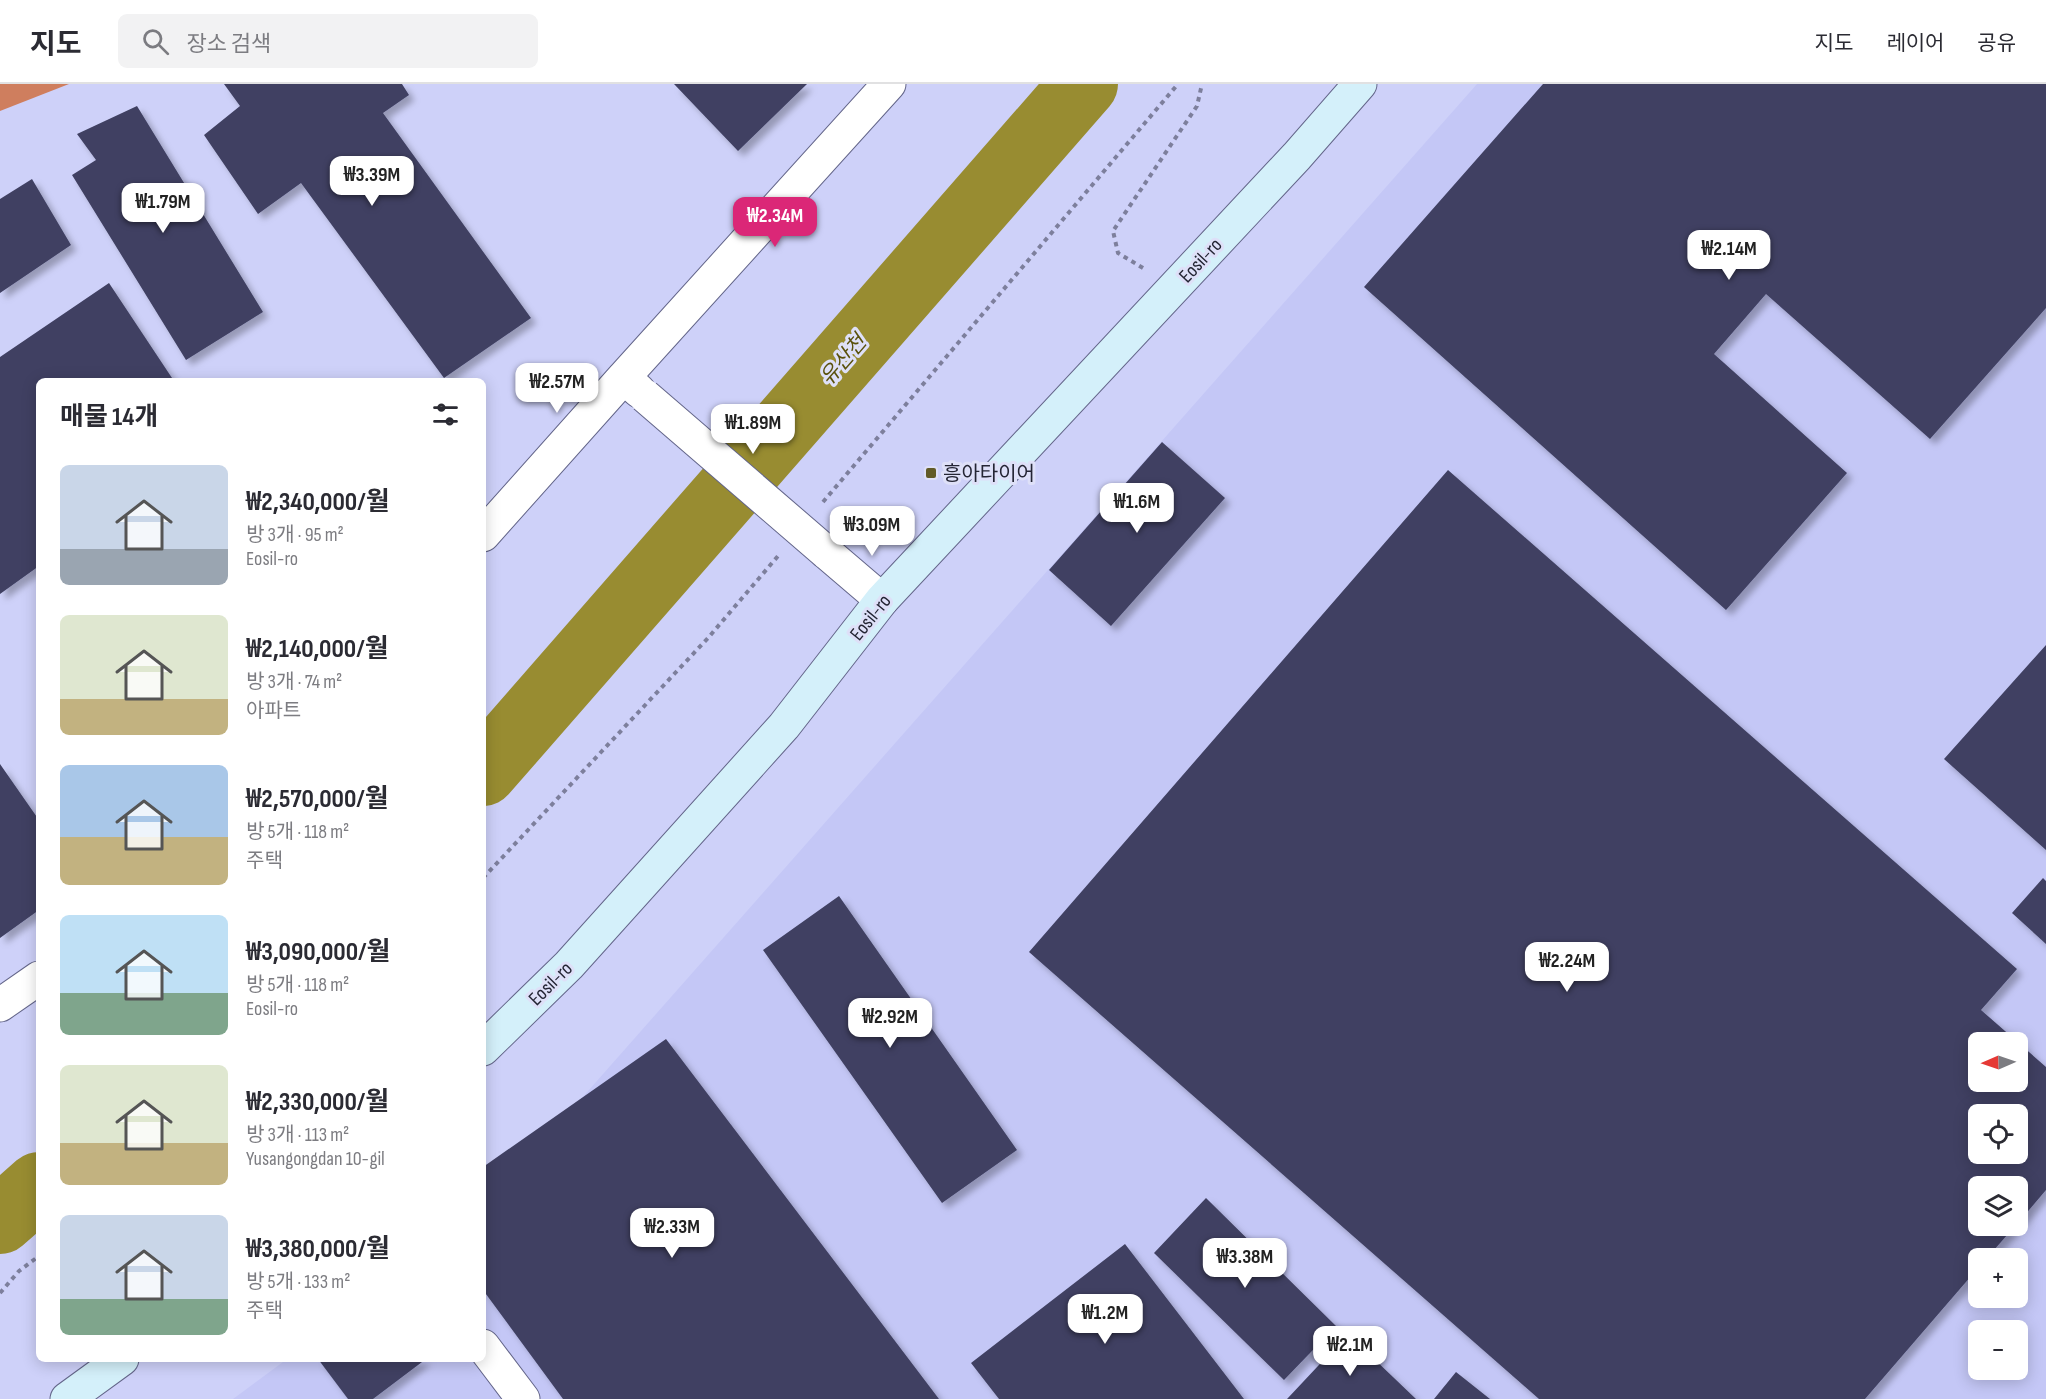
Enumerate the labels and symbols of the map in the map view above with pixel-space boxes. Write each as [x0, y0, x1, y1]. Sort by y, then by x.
pin: ₩3.39M [323, 156, 421, 207]
pin: ₩1.79M [114, 183, 212, 234]
pin: ₩2.34M [726, 197, 824, 248]
pin: ₩2.14M [1680, 230, 1778, 281]
street label: Eosil-ro [1174, 233, 1227, 288]
water label: 유산천 [815, 328, 874, 390]
pin: ₩2.57M [508, 363, 606, 414]
pin: ₩1.89M [704, 404, 802, 455]
place label: 흥아타이어 [943, 462, 1035, 486]
marker: 흥아타이어 [924, 466, 938, 480]
pin: ₩1.6M [1095, 483, 1179, 534]
pin: ₩3.09M [823, 506, 921, 557]
street label: Eosil-ro [845, 590, 897, 645]
pin: ₩2.24M [1518, 942, 1616, 993]
street label: Eosil-ro [524, 957, 578, 1011]
pin: ₩2.92M [841, 998, 939, 1049]
north arrow [1968, 1032, 2028, 1092]
pin: ₩2.33M [623, 1208, 721, 1259]
pin: ₩3.38M [1196, 1238, 1294, 1289]
pin: ₩1.2M [1063, 1294, 1147, 1345]
pin: ₩2.1M [1308, 1326, 1392, 1377]

